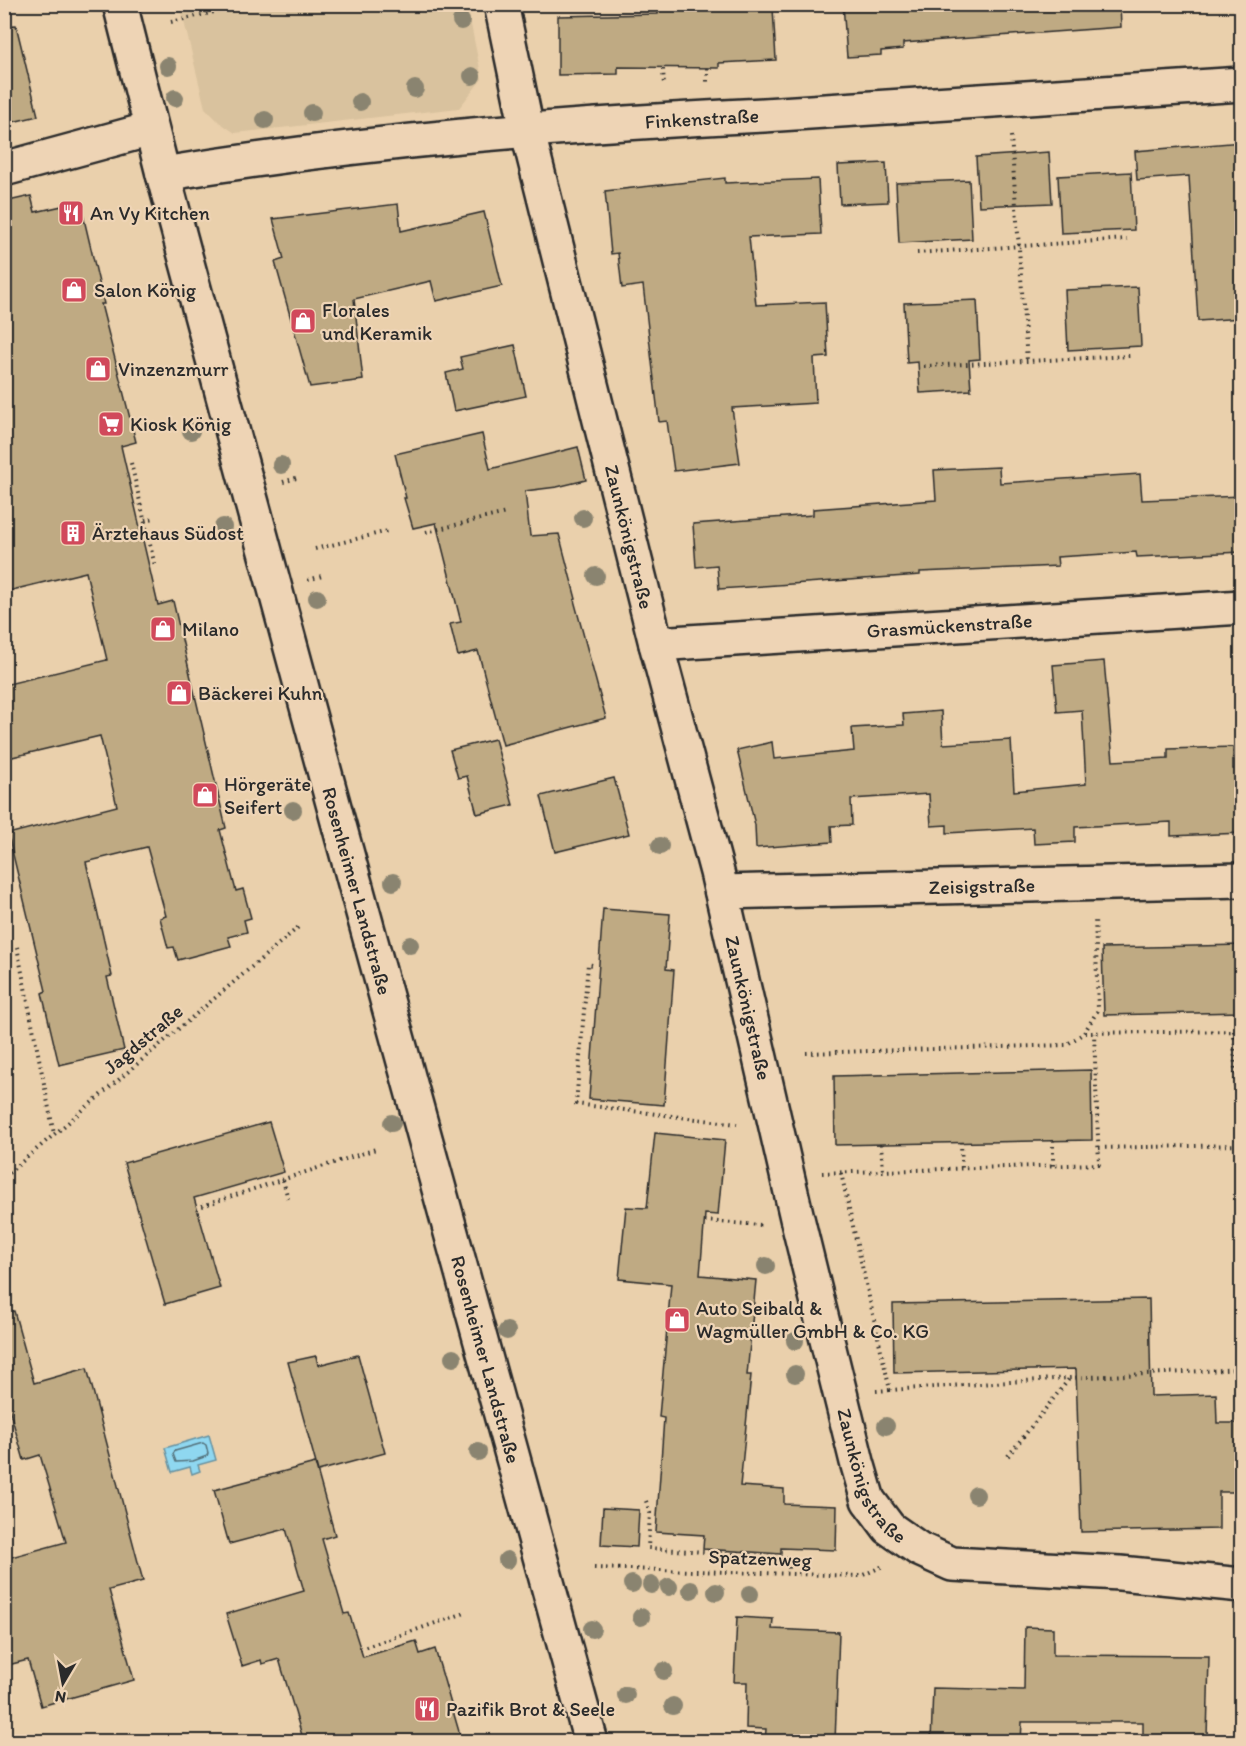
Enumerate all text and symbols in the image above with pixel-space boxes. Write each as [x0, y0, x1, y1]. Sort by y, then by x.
street label: Finkenstraße [644, 103, 760, 134]
restaurant icon: An Vy Kitchen [56, 198, 86, 228]
place label: An Vy Kitchen [90, 201, 210, 225]
shop icon: Salon König [59, 275, 89, 305]
place label: Salon König [94, 278, 197, 302]
place label: Florales und Keramik [322, 298, 432, 345]
shop icon: Florales und Keramik [288, 306, 318, 336]
shop icon: Vinzenzmurr [83, 354, 113, 384]
place label: Vinzenzmurr [118, 357, 229, 381]
supermarket icon: Kiosk König [96, 409, 126, 439]
place label: Kiosk König [130, 412, 232, 436]
street label: Zaunkönigstraße [600, 462, 659, 611]
building icon: Ärztehaus Südost [58, 518, 88, 548]
place label: Ärztehaus Südost [92, 521, 244, 545]
street label: Grasmückenstraße [866, 608, 1033, 643]
shop icon: Milano [148, 614, 178, 644]
place label: Milano [182, 617, 239, 641]
shop icon: Bäckerei Kuhn [164, 678, 194, 708]
place label: Bäckerei Kuhn [198, 681, 323, 705]
place label: Hörgeräte Seifert [224, 772, 311, 819]
shop icon: Hörgeräte Seifert [190, 780, 220, 810]
street label: Rosenheimer Landstraße [317, 784, 397, 997]
street label: Zeisigstraße [928, 873, 1035, 899]
street label: Zaunkönigstraße [720, 933, 777, 1083]
street label: Jagdstraße [98, 999, 188, 1079]
street label: Rosenheimer Landstraße [446, 1253, 526, 1466]
place label: Auto Seibald & Wagmüller GmbH & Co. KG [696, 1296, 929, 1343]
shop icon: Auto Seibald & Wagmüller GmbH & Co. KG [662, 1305, 692, 1335]
street label: Zaunkönigstraße [832, 1406, 911, 1548]
street label: Spatzenweg [708, 1544, 813, 1572]
north arrow [33, 1653, 93, 1713]
text: N [54, 1687, 67, 1708]
restaurant icon: Pazifik Brot & Seele [412, 1694, 442, 1724]
place label: Pazifik Brot & Seele [446, 1697, 615, 1721]

